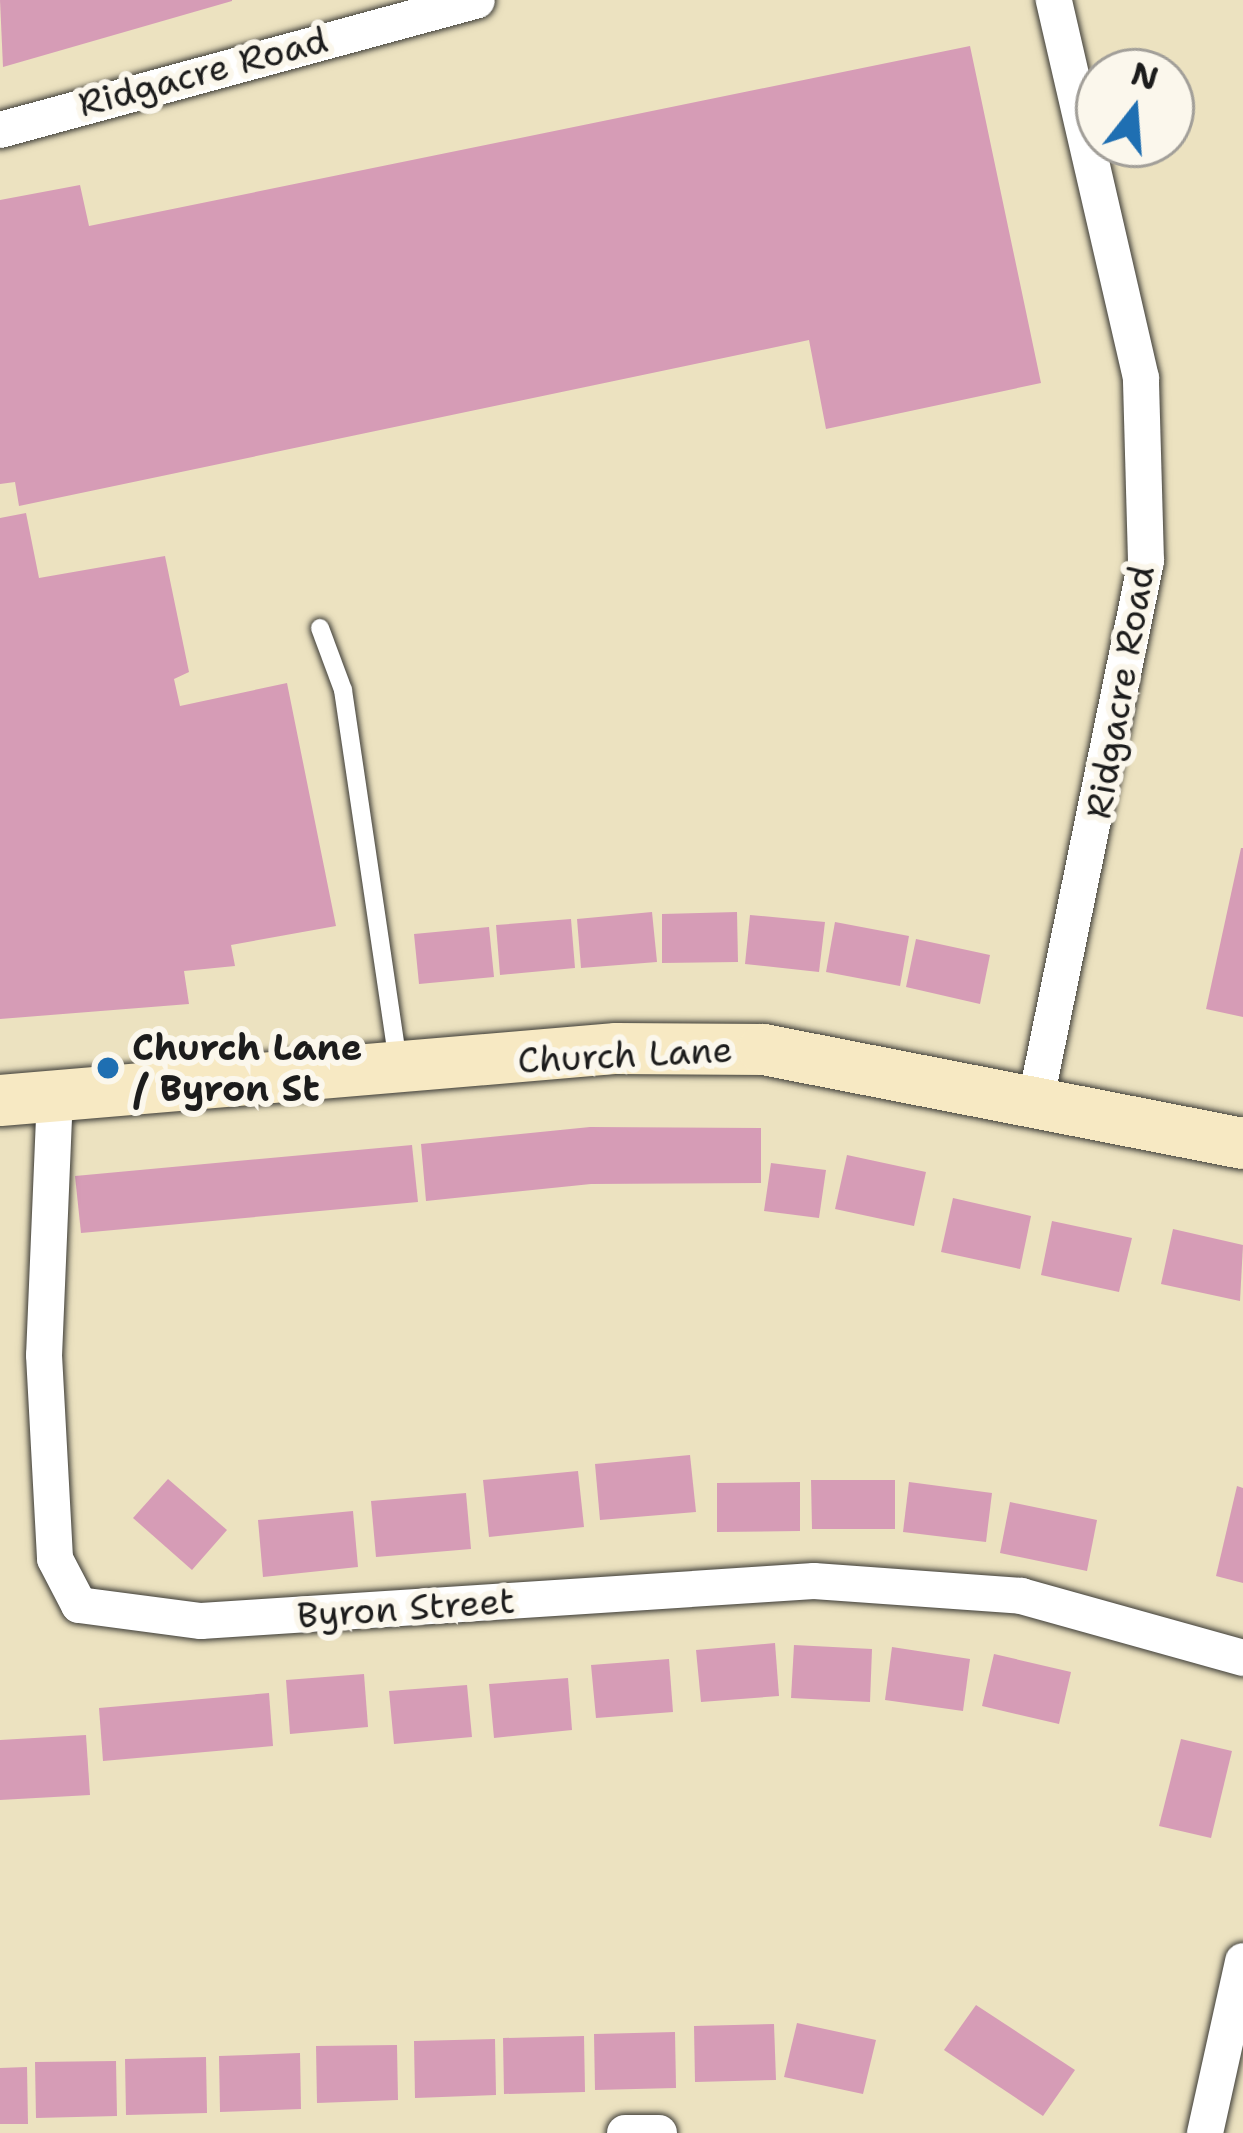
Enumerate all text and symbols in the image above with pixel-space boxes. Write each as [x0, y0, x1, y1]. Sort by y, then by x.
street label: Ridgacre Road [74, 18, 332, 126]
north arrow [1075, 48, 1195, 168]
text: N [1126, 51, 1164, 101]
street label: Ridgacre Road [1076, 562, 1164, 822]
place label: Church Lane / Byron St [132, 1025, 362, 1110]
street label: Church Lane [516, 1028, 734, 1082]
marker: Church Lane / Byron St [95, 1055, 121, 1081]
street label: Byron Street [296, 1579, 516, 1637]

